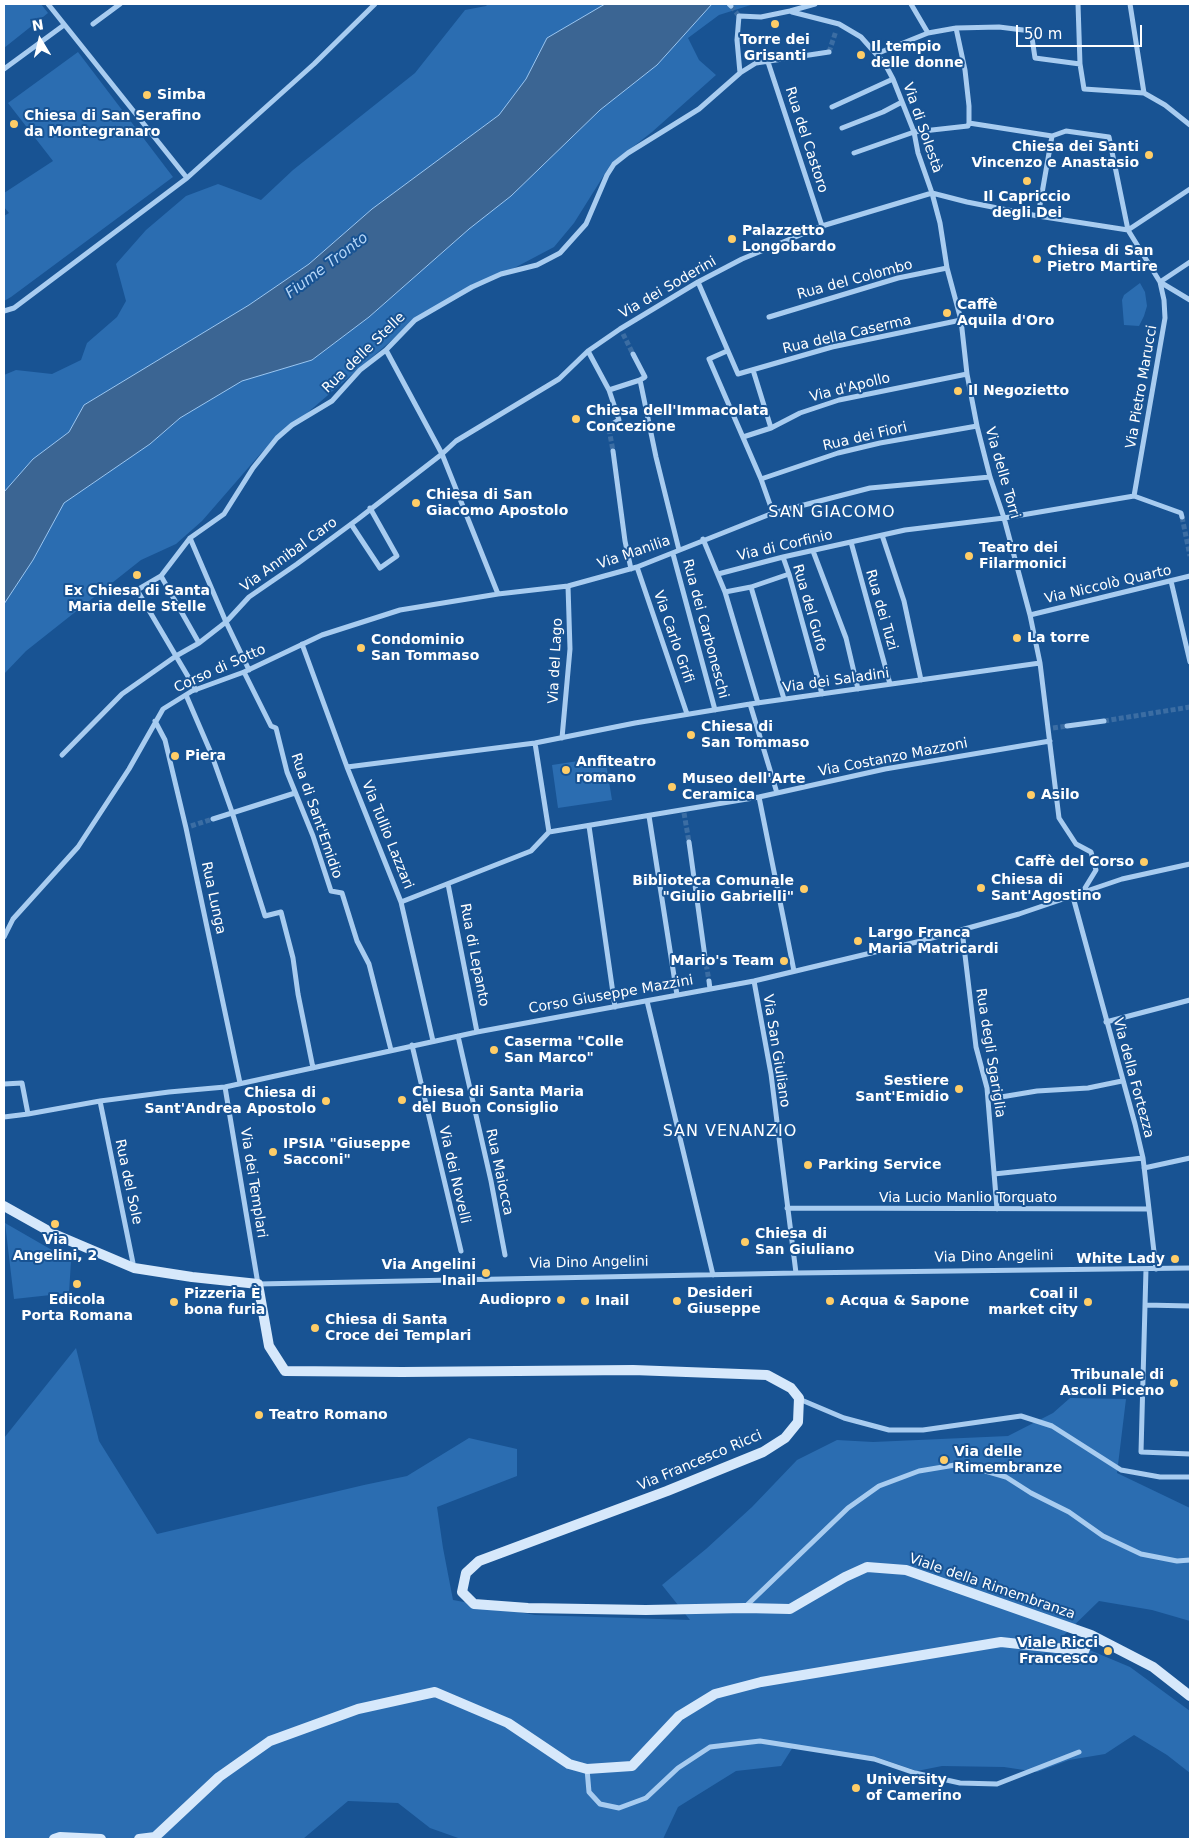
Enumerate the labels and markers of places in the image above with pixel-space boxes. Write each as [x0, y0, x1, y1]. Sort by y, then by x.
marker: Torre dei Grisanti [769, 18, 781, 30]
place label: Torre dei Grisanti [740, 32, 810, 64]
place label: Il tempio delle donne [871, 39, 964, 72]
marker: Il tempio delle donne [855, 49, 867, 61]
place label: Simba [157, 87, 206, 103]
marker: Simba [141, 89, 153, 101]
place label: Chiesa di San Serafino da Montegranaro [24, 108, 201, 140]
marker: Chiesa di San Serafino da Montegranaro [8, 118, 20, 130]
place label: Chiesa dei Santi Vincenzo e Anastasio [971, 139, 1139, 172]
marker: Chiesa dei Santi Vincenzo e Anastasio [1143, 149, 1155, 161]
marker: Il Capriccio degli Dei [1021, 175, 1033, 187]
place label: Il Capriccio degli Dei [983, 189, 1071, 222]
place label: Palazzetto Longobardo [742, 223, 836, 256]
marker: Palazzetto Longobardo [726, 233, 738, 245]
place label: Chiesa di San Pietro Martire [1047, 243, 1158, 276]
marker: Chiesa di San Pietro Martire [1031, 253, 1043, 265]
place label: Caffè Aquila d'Oro [957, 297, 1054, 330]
marker: Caffè Aquila d'Oro [941, 307, 953, 319]
place label: Il Negozietto [968, 383, 1069, 399]
marker: Il Negozietto [952, 385, 964, 397]
place label: Chiesa dell'Immacolata Concezione [586, 403, 769, 436]
marker: Chiesa dell'Immacolata Concezione [570, 413, 582, 425]
place label: Chiesa di San Giacomo Apostolo [426, 487, 568, 520]
marker: Chiesa di San Giacomo Apostolo [410, 497, 422, 509]
place label: Teatro dei Filarmonici [979, 540, 1067, 572]
marker: Teatro dei Filarmonici [963, 550, 975, 562]
marker: Ex Chiesa di Santa Maria delle Stelle [131, 569, 143, 581]
place label: Ex Chiesa di Santa Maria delle Stelle [64, 583, 210, 616]
place label: La torre [1027, 630, 1090, 646]
place label: Condominio San Tommaso [371, 632, 479, 664]
marker: La torre [1011, 632, 1023, 644]
marker: Condominio San Tommaso [355, 642, 367, 654]
place label: Chiesa di San Tommaso [701, 719, 809, 752]
marker: Chiesa di San Tommaso [685, 729, 697, 741]
place label: Piera [185, 748, 226, 764]
marker: Piera [169, 750, 181, 762]
place label: Anfiteatro romano [576, 754, 656, 786]
marker: Anfiteatro romano [560, 764, 572, 776]
place label: Museo dell'Arte Ceramica [682, 771, 806, 804]
marker: Museo dell'Arte Ceramica [666, 781, 678, 793]
place label: Asilo [1041, 787, 1079, 803]
marker: Asilo [1025, 789, 1037, 801]
place label: Caffè del Corso [1015, 854, 1134, 870]
marker: Caffè del Corso [1138, 856, 1150, 868]
place label: Chiesa di Sant'Agostino [991, 872, 1101, 904]
place label: Biblioteca Comunale "Giulio Gabrielli" [632, 873, 794, 906]
marker: Chiesa di Sant'Agostino [975, 882, 987, 894]
marker: Biblioteca Comunale "Giulio Gabrielli" [798, 883, 810, 895]
place label: Largo Franca Maria Matricardi [868, 925, 999, 958]
marker: Largo Franca Maria Matricardi [852, 935, 864, 947]
place label: Mario's Team [671, 953, 774, 969]
marker: Mario's Team [778, 955, 790, 967]
place label: Caserma "Colle San Marco" [504, 1034, 624, 1066]
marker: Caserma "Colle San Marco" [488, 1044, 500, 1056]
place label: Sestiere Sant'Emidio [855, 1073, 949, 1106]
marker: Sestiere Sant'Emidio [953, 1083, 965, 1095]
place label: Chiesa di Santa Maria del Buon Consiglio [412, 1084, 584, 1116]
place label: Chiesa di Sant'Andrea Apostolo [144, 1085, 316, 1118]
marker: Chiesa di Santa Maria del Buon Consiglio [396, 1094, 408, 1106]
marker: Chiesa di Sant'Andrea Apostolo [320, 1095, 332, 1107]
place label: IPSIA "Giuseppe Sacconi" [283, 1136, 410, 1168]
marker: IPSIA "Giuseppe Sacconi" [267, 1146, 279, 1158]
place label: Parking Service [818, 1157, 941, 1173]
marker: Parking Service [802, 1159, 814, 1171]
marker: Via Angelini, 2 [49, 1218, 61, 1230]
place label: Chiesa di San Giuliano [755, 1226, 854, 1258]
place label: Via Angelini, 2 [13, 1232, 97, 1264]
marker: Chiesa di San Giuliano [739, 1236, 751, 1248]
place label: White Lady [1076, 1251, 1165, 1267]
marker: White Lady [1169, 1253, 1181, 1265]
place label: Via Angelini Inail [382, 1257, 476, 1290]
marker: Via Angelini Inail [480, 1267, 492, 1279]
marker: Edicola Porta Romana [71, 1278, 83, 1290]
place label: Desideri Giuseppe [687, 1285, 761, 1318]
place label: Pizzeria È bona furia [184, 1286, 265, 1318]
place label: Coal il market city [988, 1286, 1078, 1318]
place label: Edicola Porta Romana [21, 1292, 133, 1324]
place label: Audiopro [479, 1292, 551, 1308]
place label: Inail [595, 1293, 629, 1309]
place label: Acqua & Sapone [840, 1293, 969, 1309]
marker: Audiopro [555, 1294, 567, 1306]
marker: Inail [579, 1295, 591, 1307]
marker: Desideri Giuseppe [671, 1295, 683, 1307]
marker: Acqua & Sapone [824, 1295, 836, 1307]
marker: Pizzeria È bona furia [168, 1296, 180, 1308]
marker: Coal il market city [1082, 1296, 1094, 1308]
place label: Chiesa di Santa Croce dei Templari [325, 1312, 471, 1344]
marker: Chiesa di Santa Croce dei Templari [309, 1322, 321, 1334]
place label: Tribunale di Ascoli Piceno [1060, 1367, 1164, 1400]
marker: Tribunale di Ascoli Piceno [1168, 1377, 1180, 1389]
place label: Teatro Romano [269, 1407, 388, 1423]
marker: Teatro Romano [253, 1409, 265, 1421]
place label: Via delle Rimembranze [954, 1444, 1062, 1476]
marker: Via delle Rimembranze [938, 1454, 950, 1466]
place label: Viale Ricci Francesco [1017, 1635, 1098, 1668]
marker: Viale Ricci Francesco [1102, 1645, 1114, 1657]
place label: University of Camerino [866, 1772, 962, 1804]
marker: University of Camerino [850, 1782, 862, 1794]

